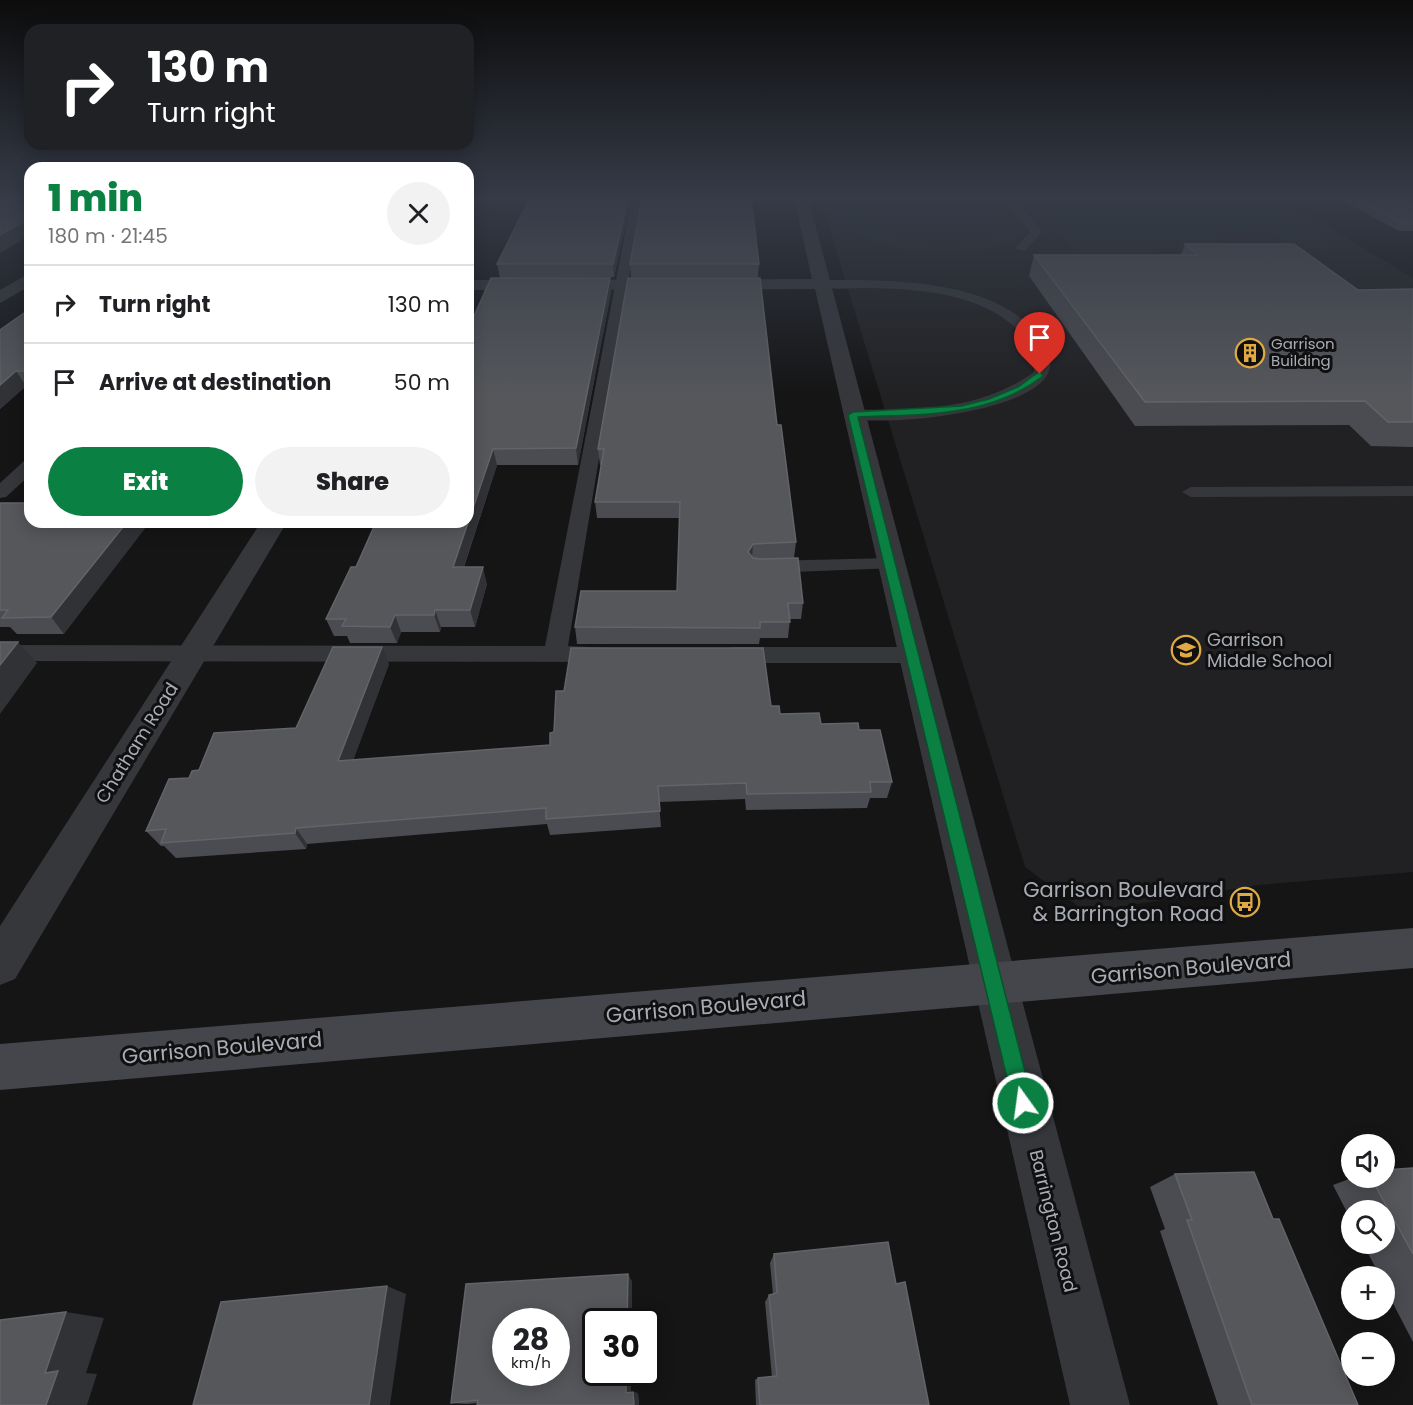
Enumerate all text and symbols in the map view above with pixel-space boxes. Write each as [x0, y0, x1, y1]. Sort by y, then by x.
text: 130 m [147, 38, 269, 97]
icon: right [48, 48, 126, 126]
text: Turn right [147, 94, 276, 131]
text: 1 min [48, 173, 143, 224]
button: close [387, 182, 450, 245]
text: 180 m · 21:45 [48, 222, 168, 250]
icon: right [48, 288, 81, 321]
text: Turn right [99, 289, 210, 320]
text: 130 m [388, 289, 450, 320]
pin [1014, 312, 1065, 374]
icon: arrive [1023, 321, 1056, 354]
place label: Garrison Building [1271, 333, 1335, 371]
building icon: Garrison Building [1234, 337, 1266, 369]
icon: arrive [48, 366, 81, 399]
text: Arrive at destination [99, 367, 331, 398]
text: 50 m [394, 367, 450, 398]
button: Exit [48, 447, 243, 516]
button: Share [255, 447, 450, 516]
place label: Garrison Middle School [1207, 627, 1332, 673]
school or university icon: Garrison Middle School [1170, 634, 1202, 666]
street label: Chatham Road [89, 678, 184, 808]
place label: Garrison Boulevard & Barrington Road [1023, 875, 1224, 928]
bus stop icon: Garrison Boulevard & Barrington Road [1229, 886, 1261, 918]
street label: Garrison Boulevard [1090, 944, 1292, 991]
street label: Garrison Boulevard [605, 983, 807, 1030]
street label: Garrison Boulevard [121, 1024, 323, 1071]
position arrow [991, 1071, 1055, 1135]
map controls [1341, 1134, 1395, 1386]
button: sound [1341, 1134, 1395, 1188]
street label: Barrington Road [1024, 1147, 1083, 1295]
button: search [1341, 1200, 1395, 1254]
button: + [1341, 1266, 1395, 1320]
speed limit sign: 30 [582, 1308, 660, 1386]
text: 28 [513, 1318, 549, 1361]
button: − [1341, 1332, 1395, 1386]
text: km/h [511, 1352, 551, 1373]

